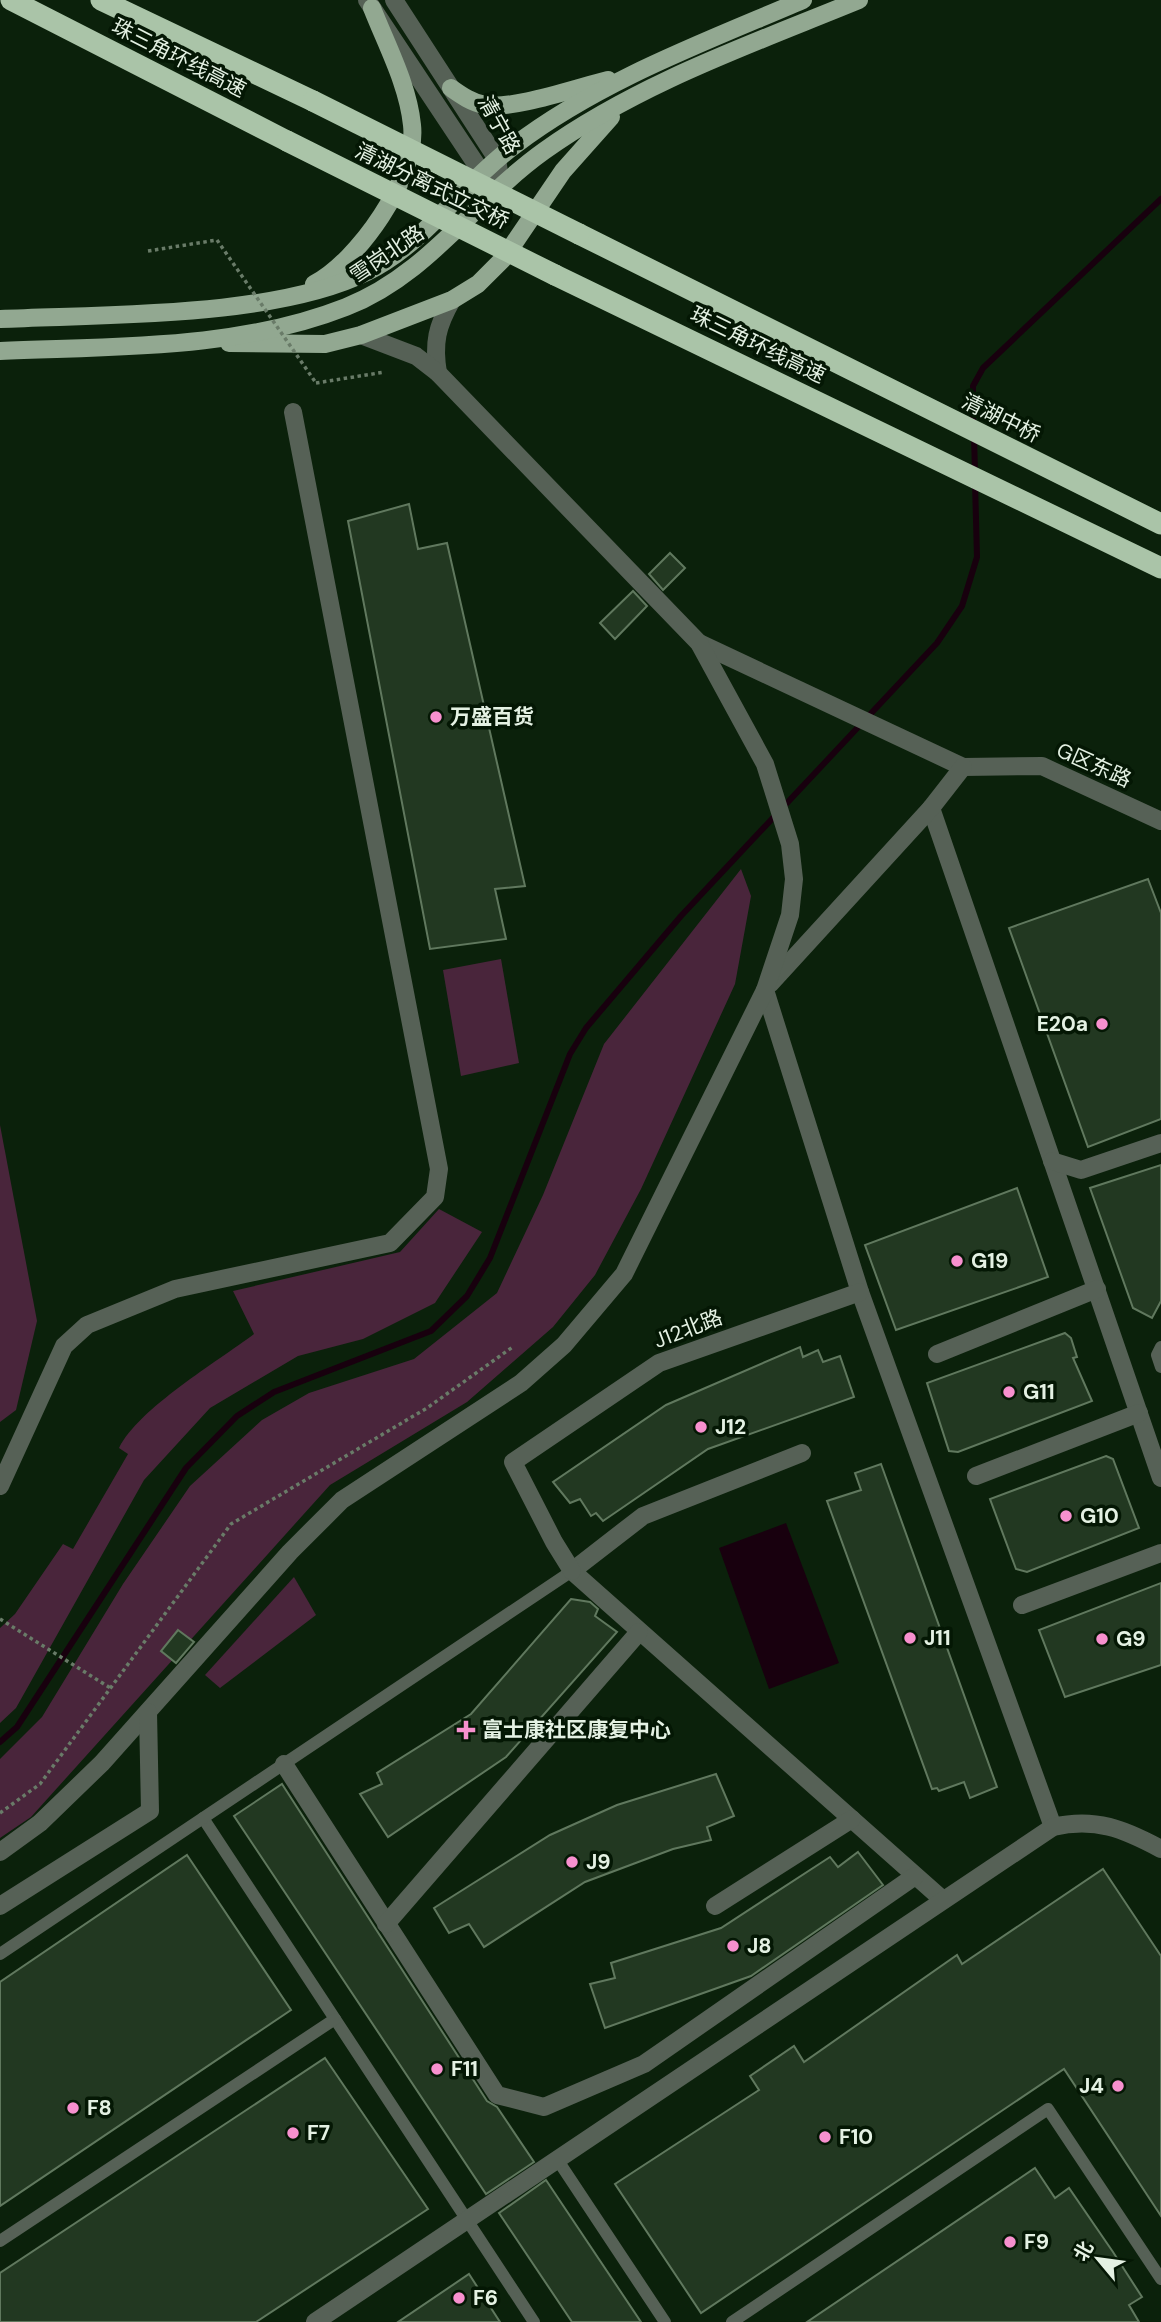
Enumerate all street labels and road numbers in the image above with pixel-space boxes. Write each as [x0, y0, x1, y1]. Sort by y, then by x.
street label: 珠三角环线高速 [107, 12, 251, 104]
street label: 清宁路 [471, 91, 527, 159]
street label: 清湖分离式立交桥 [350, 137, 514, 235]
street label: 雪岗北路 [344, 219, 430, 289]
street label: 珠三角环线高速 [686, 300, 830, 390]
street label: 清湖中桥 [957, 387, 1045, 449]
street label: G区东路 [1052, 736, 1136, 794]
street label: J12北路 [650, 1303, 726, 1355]

